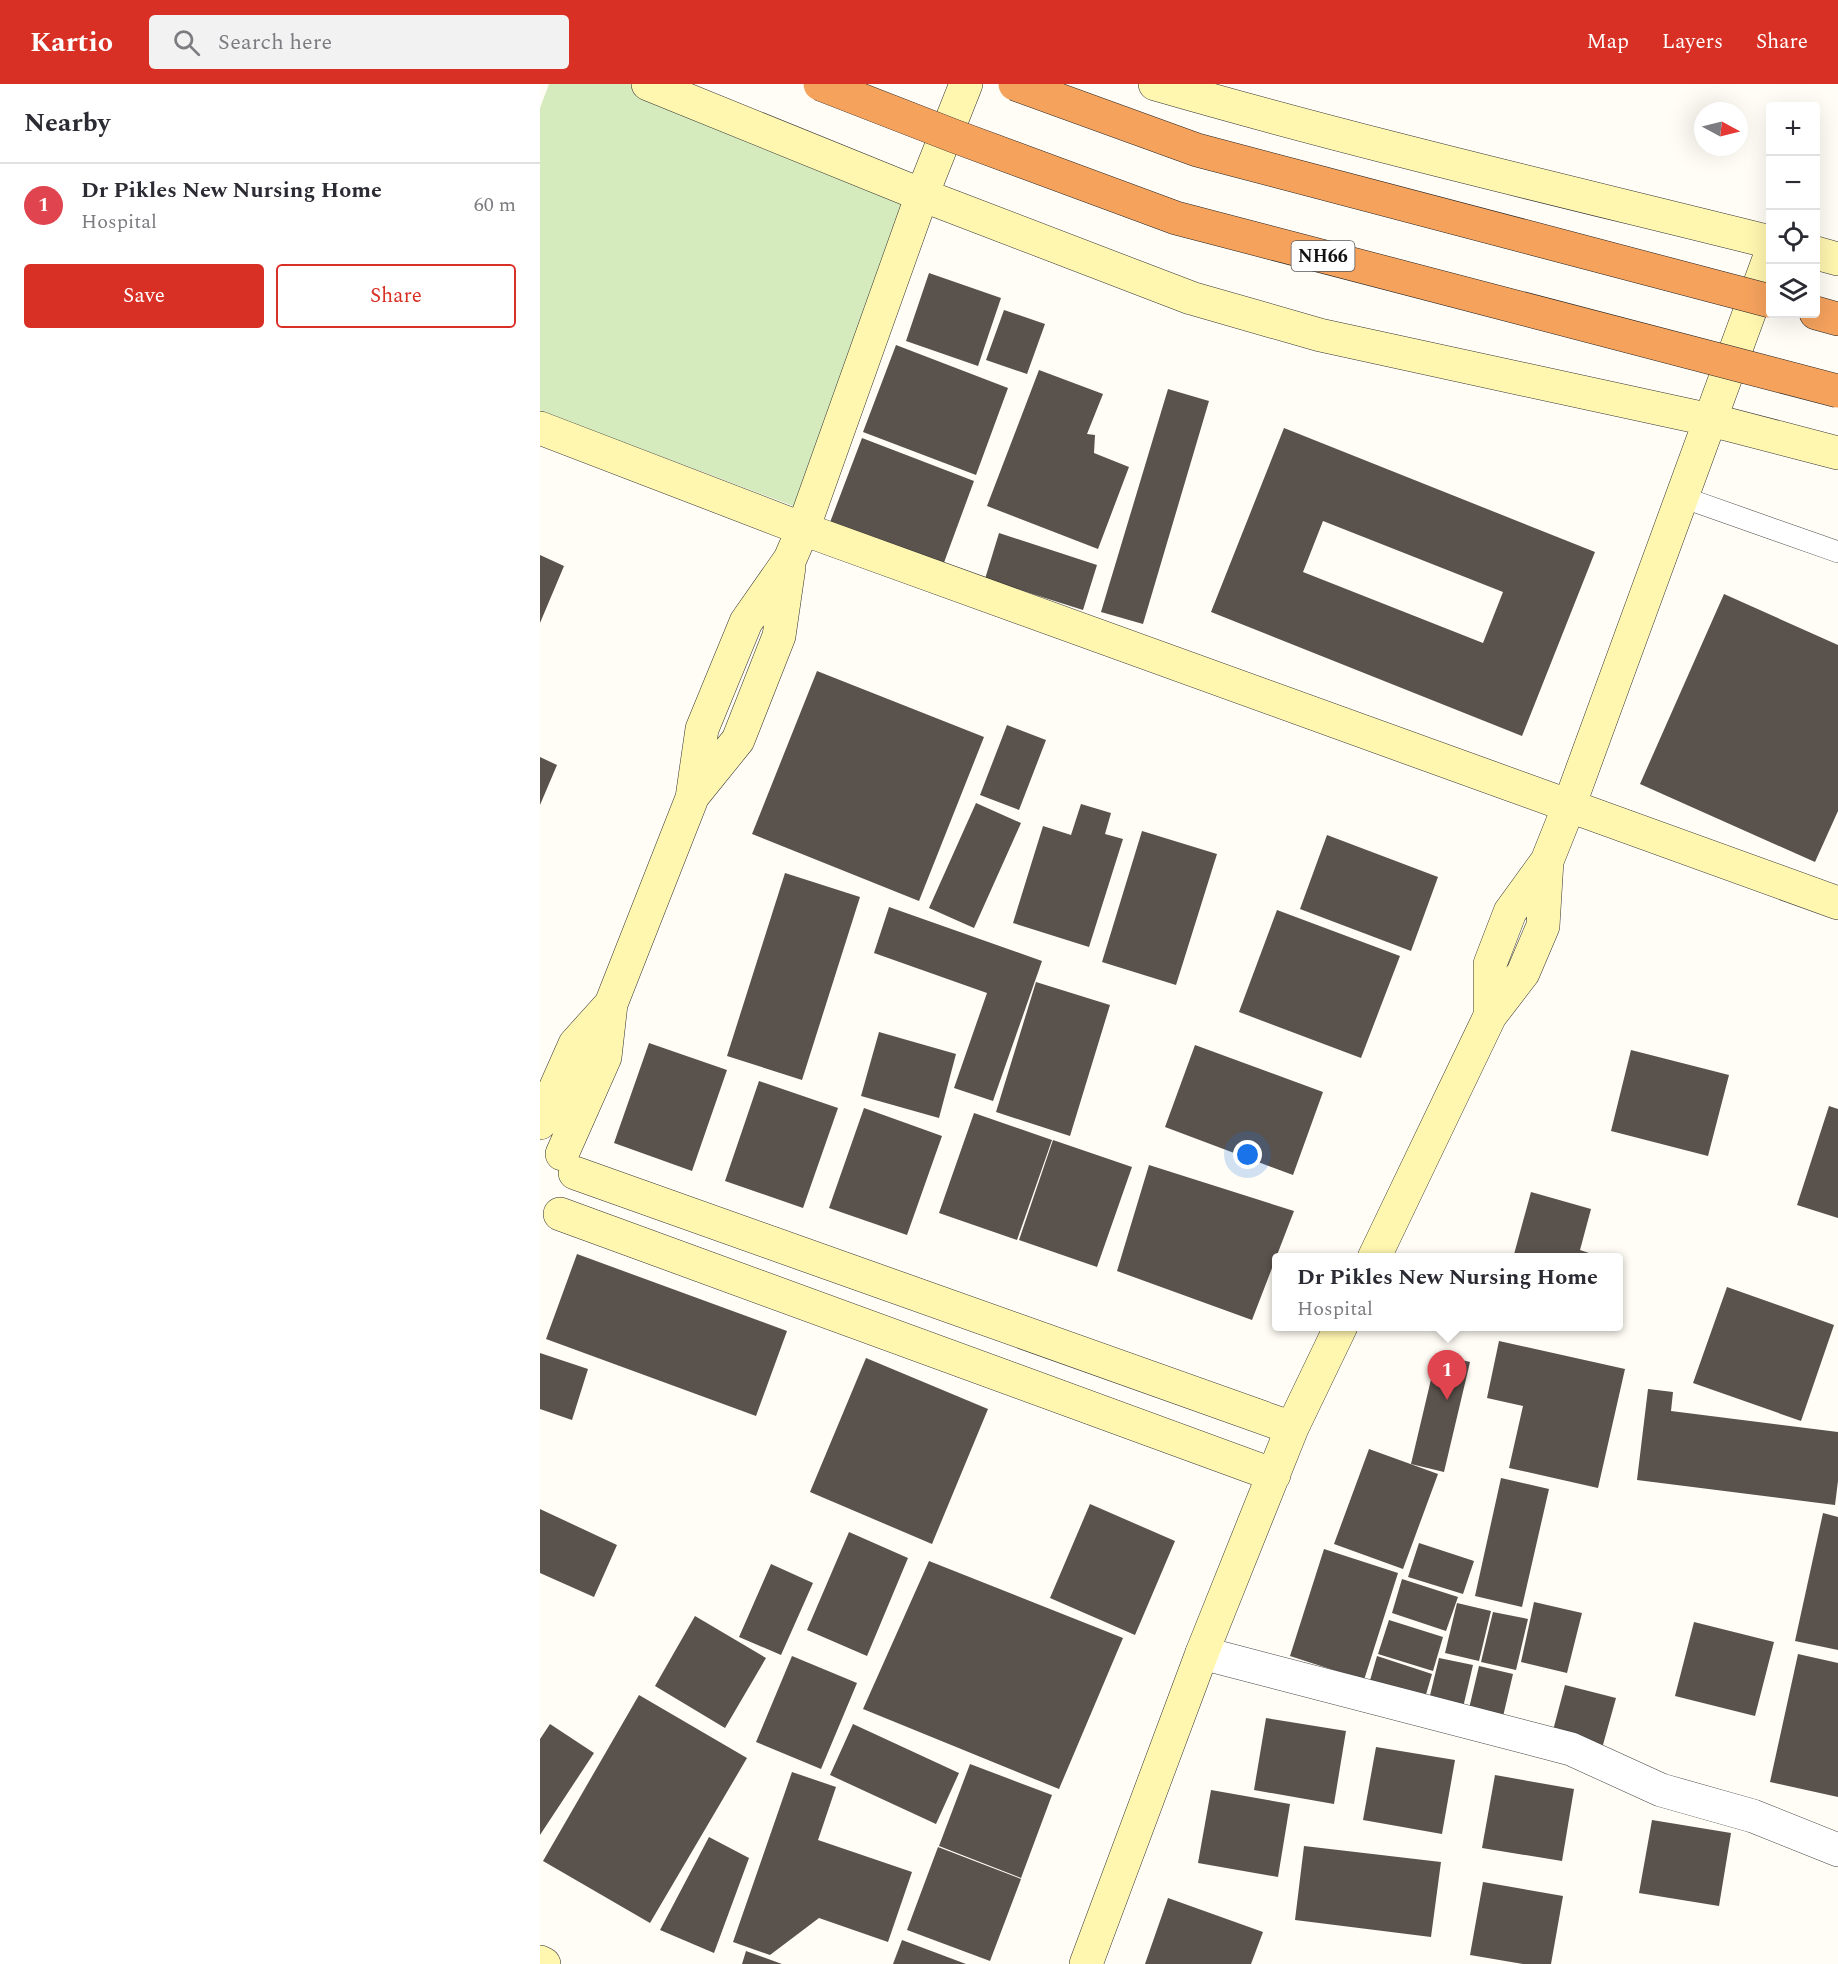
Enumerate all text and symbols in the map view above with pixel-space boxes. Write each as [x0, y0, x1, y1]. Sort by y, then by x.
search box [149, 15, 569, 69]
text: Kartio [30, 21, 113, 64]
icon: search [170, 26, 203, 59]
text: Search here [218, 26, 332, 59]
text: Map [1587, 26, 1629, 58]
text: Layers [1662, 26, 1723, 58]
text: Share [1756, 26, 1808, 58]
north arrow [1694, 102, 1748, 156]
map controls [1766, 102, 1820, 318]
button: + [1766, 102, 1820, 156]
text: Nearby [24, 103, 110, 143]
button: − [1766, 156, 1820, 210]
text: Dr Pikles New Nursing Home [81, 174, 382, 207]
text: 1 [38, 190, 49, 220]
text: 60 m [474, 190, 516, 220]
text: Hospital [81, 207, 157, 237]
button: locate [1766, 210, 1820, 264]
road number: NH66 [1292, 241, 1354, 271]
button: Save [24, 264, 264, 328]
button: Share [276, 264, 516, 328]
button: layers [1766, 264, 1820, 318]
your location [1233, 1140, 1262, 1169]
popup [1272, 1253, 1623, 1331]
text: Dr Pikles New Nursing Home [1297, 1261, 1598, 1294]
text: Hospital [1297, 1294, 1373, 1324]
pin: 1 [1428, 1350, 1466, 1400]

